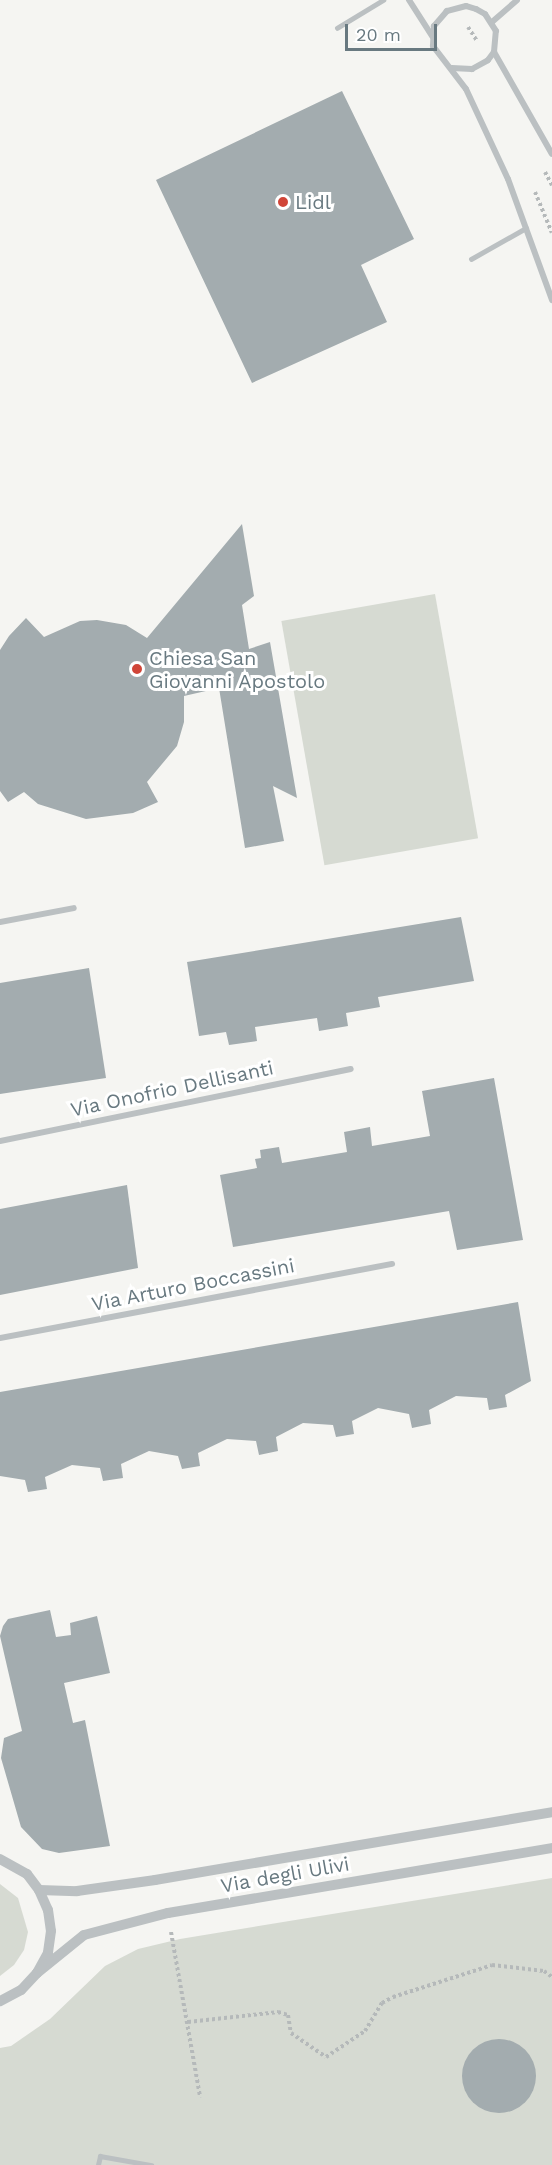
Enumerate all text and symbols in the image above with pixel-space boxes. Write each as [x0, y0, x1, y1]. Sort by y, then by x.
scale bar [348, 12, 440, 50]
text: 20 m [356, 24, 401, 45]
place label: Lidl [295, 190, 331, 214]
marker: Lidl [276, 195, 290, 209]
place label: Chiesa San Giovanni Apostolo [149, 646, 326, 693]
marker: Chiesa San Giovanni Apostolo [130, 662, 144, 676]
street label: Via Onofrio Dellisanti [68, 1056, 276, 1122]
street label: Via Arturo Boccassini [89, 1253, 297, 1317]
street label: Via degli Ulivi [219, 1852, 351, 1898]

